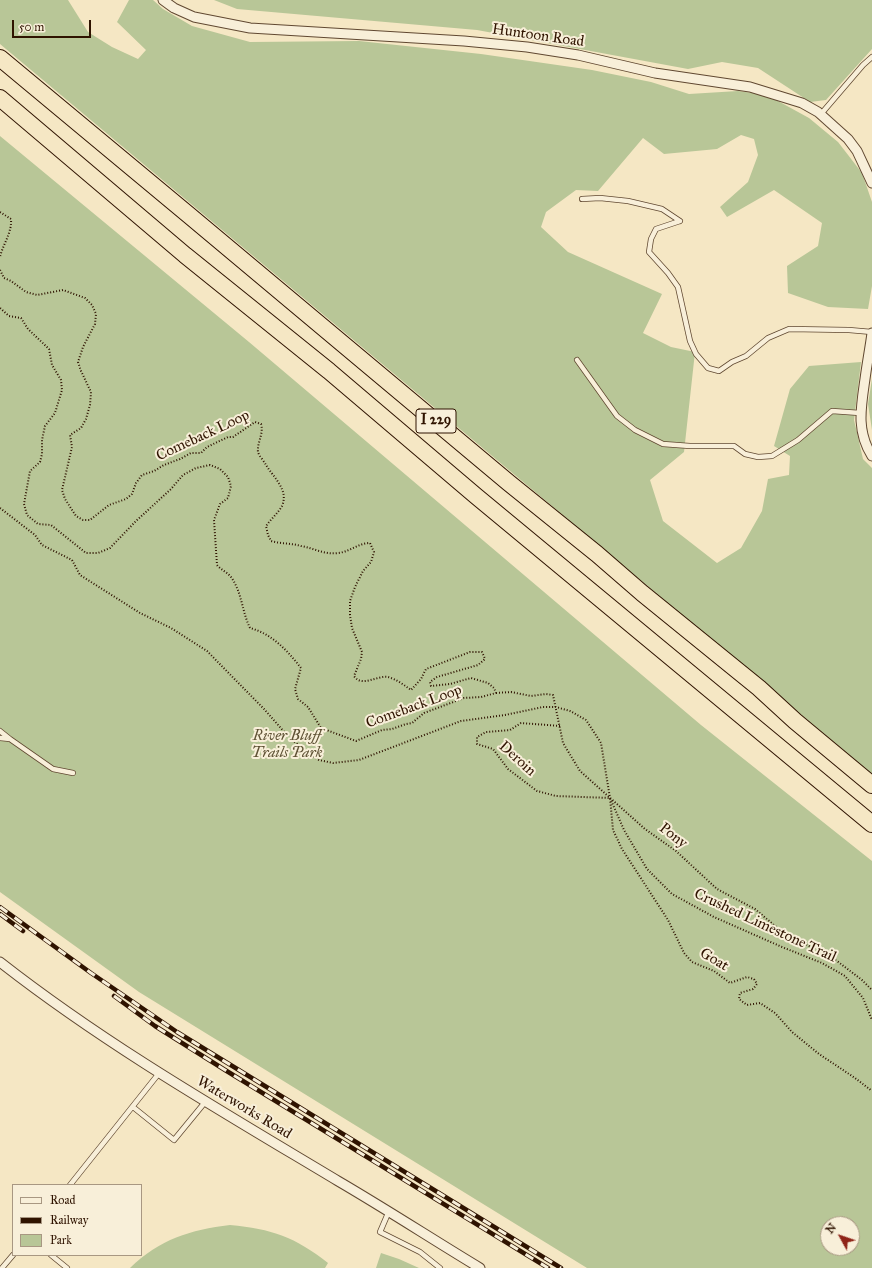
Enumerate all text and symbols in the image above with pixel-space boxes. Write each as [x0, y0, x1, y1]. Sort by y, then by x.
scale bar [14, 12, 93, 38]
text: 50 m [19, 20, 44, 34]
street label: Huntoon Road [491, 21, 585, 51]
street label: Comeback Loop [154, 407, 252, 465]
road number: I 229 [416, 409, 456, 433]
street label: Comeback Loop [364, 681, 464, 733]
park label: River Bluff Trails Park [252, 727, 322, 762]
street label: Deroin [495, 738, 539, 780]
street label: Pony [655, 819, 691, 853]
street label: Crushed Limestone Trail [691, 885, 839, 967]
street label: Goat [696, 944, 732, 976]
street label: Waterworks Road [193, 1073, 295, 1143]
legend [12, 1184, 142, 1256]
text: Road [50, 1193, 76, 1207]
text: Railway [50, 1213, 88, 1227]
north arrow [820, 1216, 860, 1256]
text: N [823, 1221, 839, 1236]
text: Park [50, 1233, 72, 1247]

